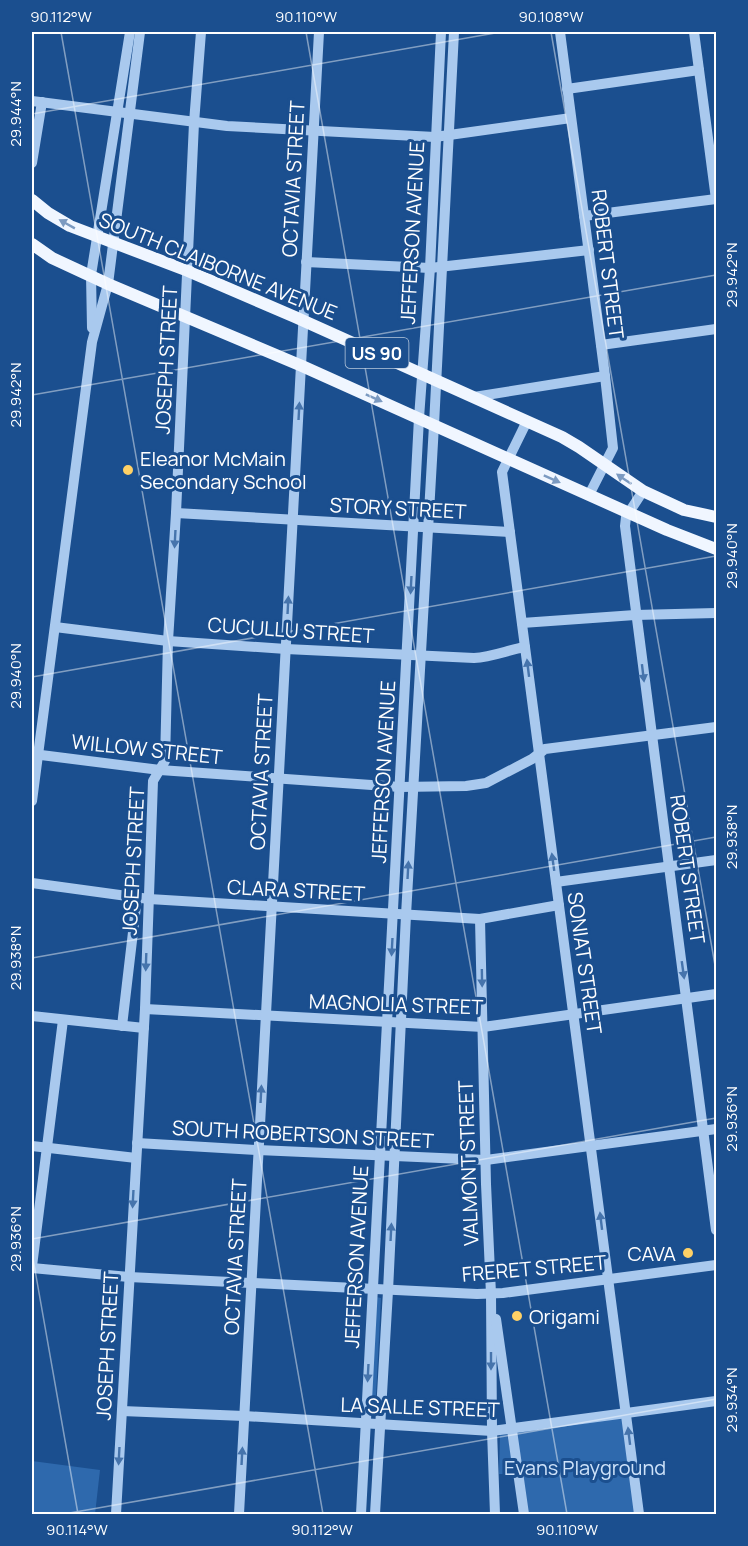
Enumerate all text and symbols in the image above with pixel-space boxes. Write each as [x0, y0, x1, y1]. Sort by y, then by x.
text: 90.112°W [30, 6, 92, 27]
text: 90.110°W [275, 6, 337, 27]
text: 90.108°W [519, 6, 583, 27]
text: 29.944°N [5, 81, 26, 147]
street label: OCTAVIA STREET [275, 100, 311, 258]
street label: JEFFERSON AVENUE [394, 141, 430, 325]
street label: ROBERT STREET [585, 188, 631, 340]
street label: SOUTH CLAIBORNE AVENUE [95, 206, 341, 326]
one-way arrow [58, 219, 75, 229]
text: 29.942°N [721, 242, 742, 308]
street label: JOSEPH STREET [149, 285, 183, 435]
road number: US 90 [346, 338, 409, 368]
text: 29.942°N [5, 362, 26, 428]
one-way arrow [366, 394, 383, 403]
one-way arrow [294, 401, 304, 420]
place label: Eleanor McMain Secondary School [140, 445, 307, 495]
marker: Eleanor McMain Secondary School [121, 463, 135, 477]
one-way arrow [617, 473, 633, 485]
one-way arrow [543, 474, 561, 484]
street label: STORY STREET [329, 491, 467, 525]
text: 29.940°N [721, 523, 742, 589]
one-way arrow [170, 530, 179, 549]
one-way arrow [406, 575, 415, 594]
one-way arrow [283, 596, 292, 615]
street label: CUCULLU STREET [207, 611, 375, 649]
text: 29.940°N [5, 643, 26, 709]
one-way arrow [523, 659, 533, 678]
one-way arrow [638, 663, 648, 682]
street label: JEFFERSON AVENUE [365, 680, 401, 864]
street label: OCTAVIA STREET [243, 693, 279, 851]
street label: WILLOW STREET [70, 728, 224, 770]
street label: JOSEPH STREET [116, 786, 150, 936]
street label: ROBERT STREET [664, 793, 712, 945]
text: 29.938°N [721, 805, 742, 869]
one-way arrow [548, 852, 558, 871]
one-way arrow [404, 860, 413, 879]
street label: CLARA STREET [226, 873, 366, 907]
street label: SONIAT STREET [562, 890, 608, 1036]
text: 29.938°N [5, 926, 26, 990]
one-way arrow [387, 938, 396, 957]
one-way arrow [142, 953, 151, 972]
one-way arrow [679, 960, 688, 979]
one-way arrow [477, 968, 487, 987]
street label: MAGNOLIA STREET [308, 987, 484, 1021]
street label: VALMONT STREET [452, 1080, 484, 1246]
one-way arrow [257, 1084, 266, 1103]
text: 29.936°N [721, 1086, 742, 1152]
street label: SOUTH ROBERTSON STREET [172, 1114, 435, 1154]
street label: JEFFERSON AVENUE [338, 1165, 374, 1349]
street label: OCTAVIA STREET [217, 1178, 253, 1336]
one-way arrow [129, 1189, 138, 1208]
text: 29.936°N [5, 1206, 26, 1272]
one-way arrow [596, 1212, 606, 1231]
one-way arrow [386, 1223, 395, 1242]
place label: CAVA [627, 1240, 676, 1267]
marker: CAVA [681, 1246, 695, 1260]
street label: FRERET STREET [461, 1248, 607, 1288]
street label: JOSEPH STREET [90, 1271, 124, 1421]
place label: Origami [529, 1303, 600, 1330]
marker: Origami [510, 1309, 524, 1323]
one-way arrow [486, 1352, 496, 1371]
one-way arrow [364, 1363, 373, 1382]
text: 29.934°N [721, 1368, 742, 1432]
street label: LA SALLE STREET [340, 1391, 500, 1423]
one-way arrow [624, 1426, 633, 1445]
one-way arrow [115, 1447, 124, 1466]
one-way arrow [237, 1447, 246, 1466]
park label: Evans Playground [504, 1454, 666, 1481]
text: 90.114°W [46, 1519, 108, 1540]
text: 90.112°W [291, 1519, 353, 1540]
text: 90.110°W [536, 1519, 598, 1540]

